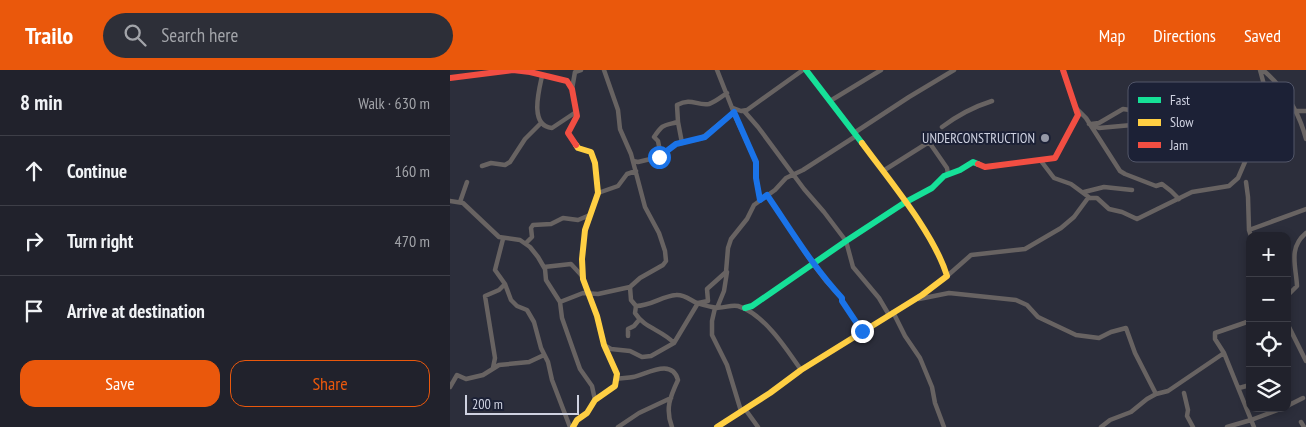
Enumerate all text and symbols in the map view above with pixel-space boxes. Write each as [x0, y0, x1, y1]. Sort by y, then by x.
search box [103, 13, 453, 58]
text: Trailo [25, 20, 73, 51]
icon: search [121, 21, 149, 49]
text: Search here [161, 23, 238, 47]
text: Map [1099, 24, 1125, 47]
text: Directions [1153, 24, 1216, 47]
text: Saved [1244, 24, 1281, 47]
legend [1128, 82, 1294, 162]
text: 8 min [20, 89, 62, 116]
text: Fast [1170, 91, 1190, 109]
text: Walk · 630 m [358, 93, 430, 113]
text: Slow [1170, 113, 1194, 131]
place label: UNDERCONSTRUCTION [922, 129, 1035, 147]
marker: UNDERCONSTRUCTION [1039, 132, 1051, 144]
text: Jam [1169, 136, 1188, 154]
route start [648, 146, 671, 169]
icon: ahead [20, 157, 48, 185]
text: Continue [67, 159, 127, 183]
text: 160 m [395, 161, 430, 181]
icon: right [20, 227, 48, 255]
text: Turn right [67, 229, 133, 253]
text: 470 m [395, 231, 430, 251]
map controls [1246, 232, 1291, 412]
button: + [1246, 232, 1291, 277]
button: − [1246, 277, 1291, 322]
icon: arrive [20, 297, 48, 325]
text: Arrive at destination [67, 299, 205, 323]
route end [851, 320, 874, 343]
button: locate [1246, 322, 1291, 367]
button: Save [20, 360, 220, 407]
button: Share [230, 360, 430, 407]
button: layers [1246, 367, 1291, 412]
scale bar [465, 392, 579, 415]
text: 200 m [472, 395, 503, 413]

